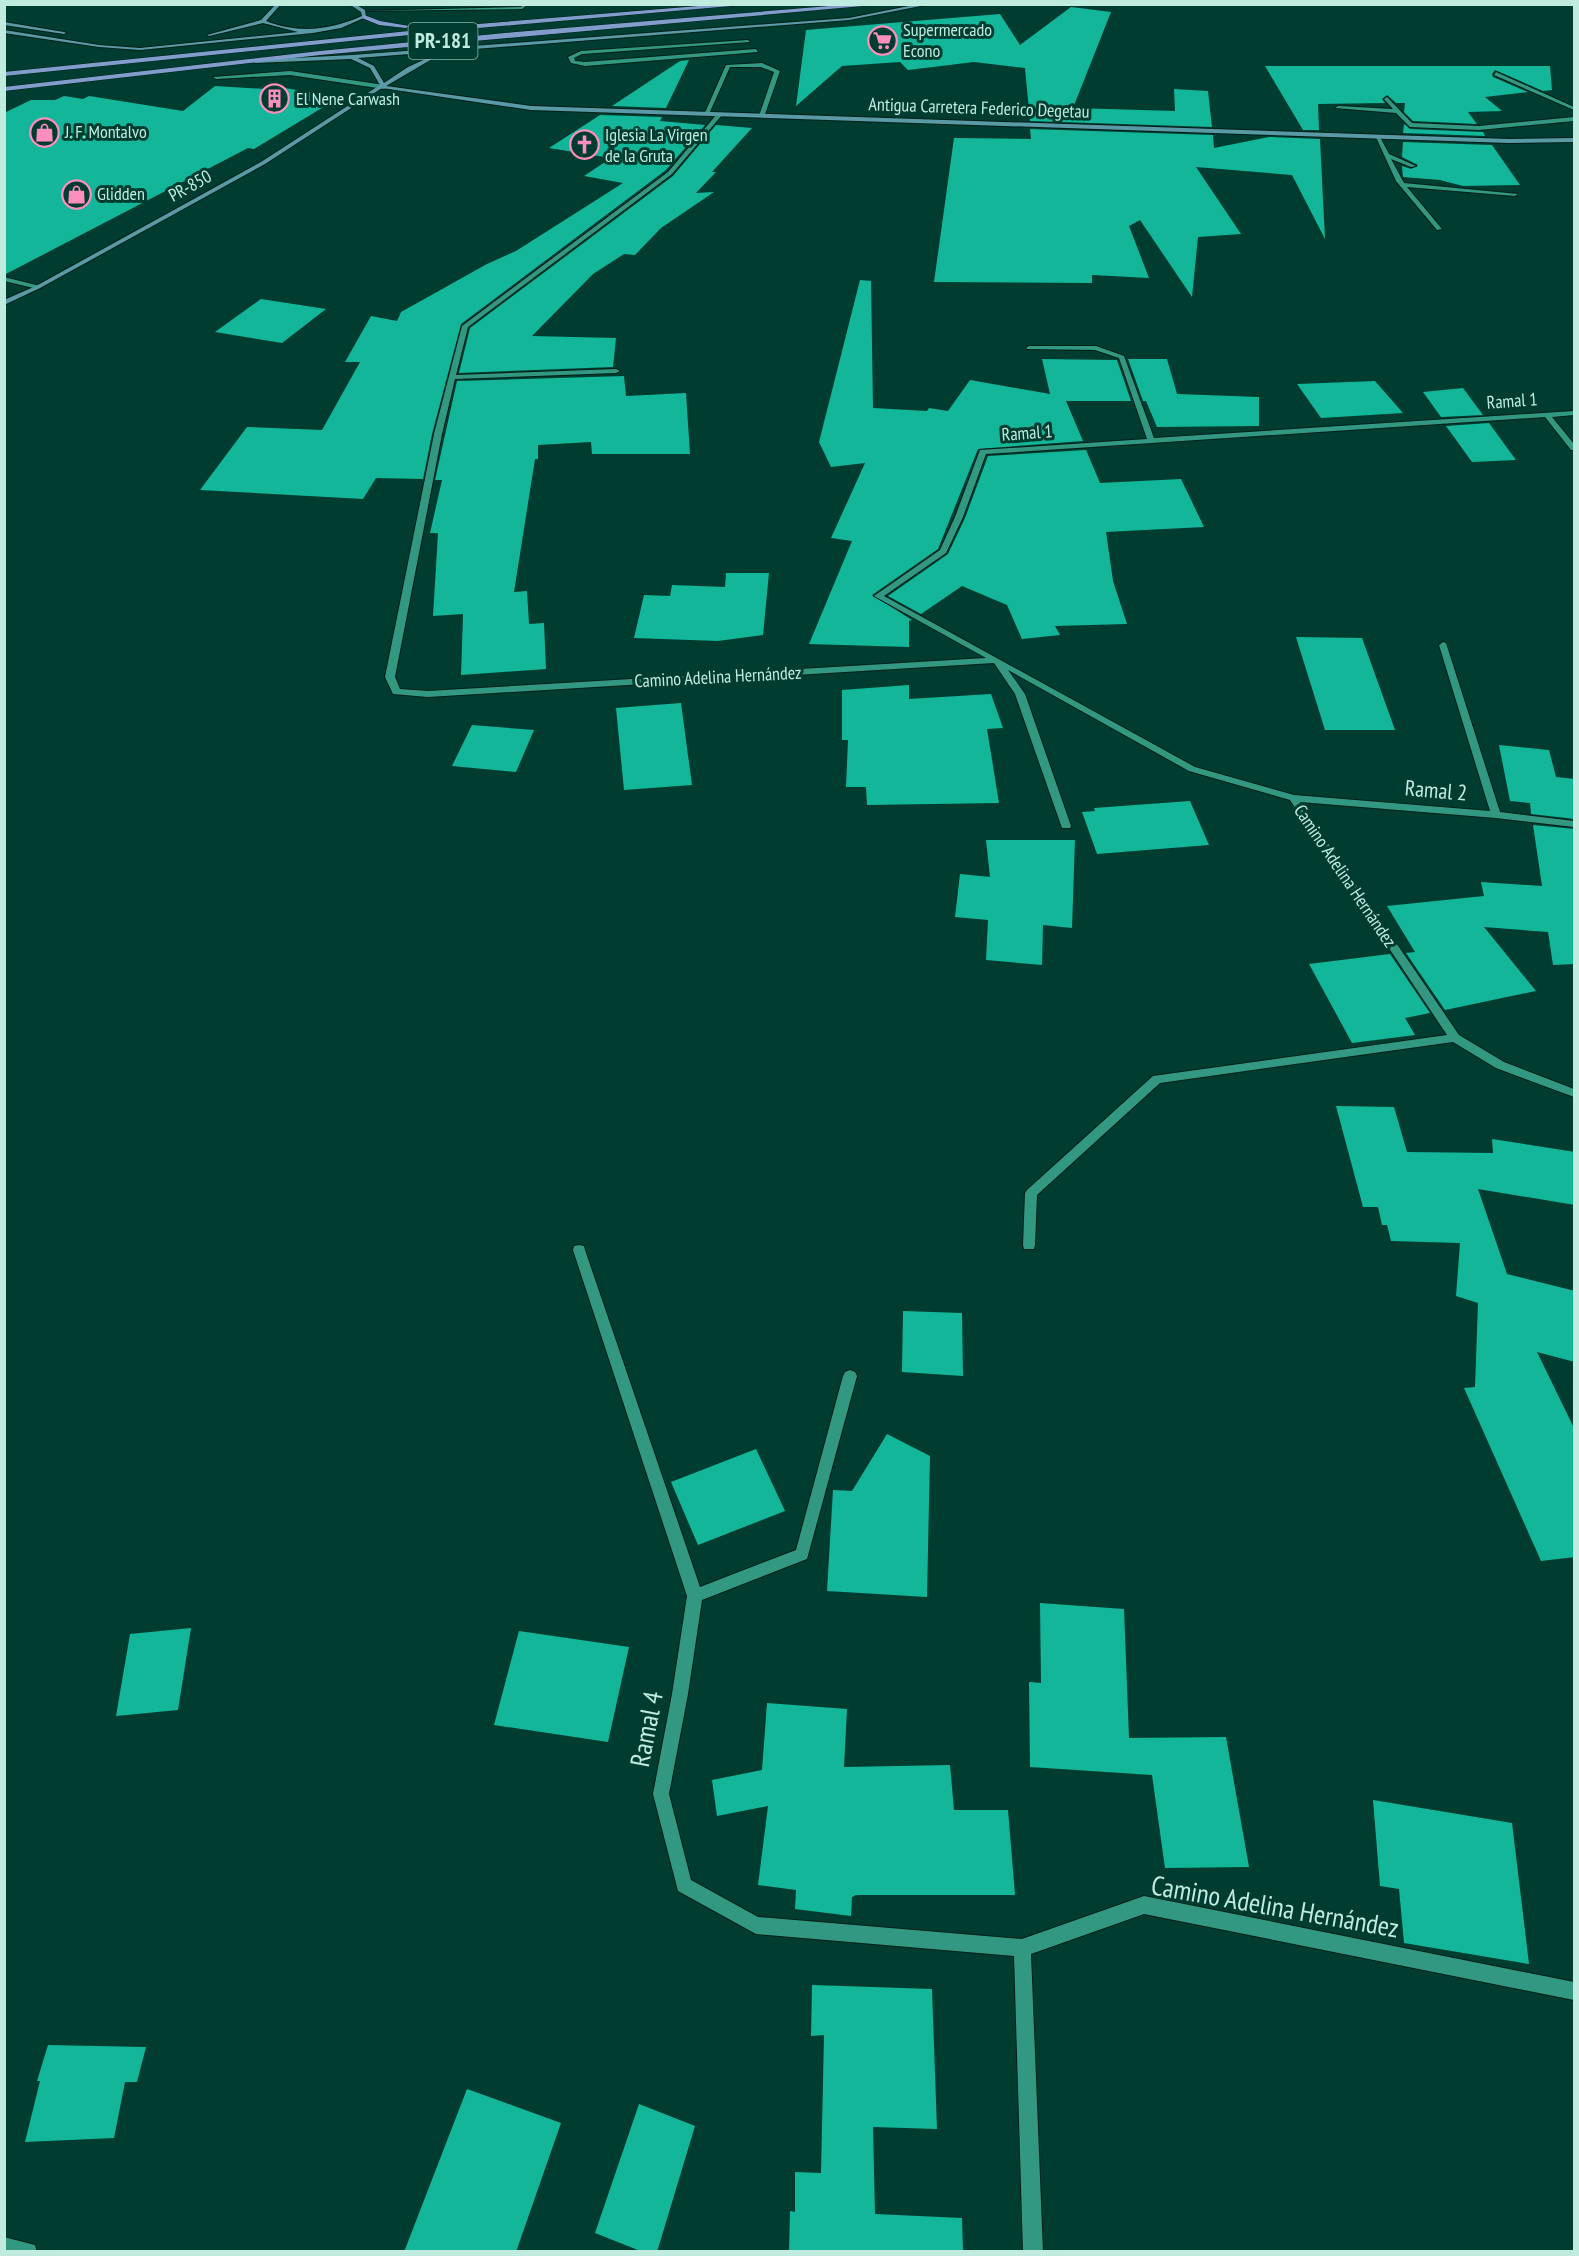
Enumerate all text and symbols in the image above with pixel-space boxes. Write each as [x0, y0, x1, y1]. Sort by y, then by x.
place label: Supermercado Econo [903, 18, 992, 62]
road number: PR-181 [408, 23, 478, 59]
supermarket icon: Supermercado Econo [866, 24, 898, 56]
building icon: El Nene Carwash [259, 83, 291, 115]
place label: El Nene Carwash [296, 87, 400, 110]
street label: Antigua Carretera Federico Degetau [868, 92, 1090, 123]
shop icon: J. F. Montalvo [28, 116, 60, 148]
place label: J. F. Montalvo [64, 120, 147, 143]
place label: Iglesia La Virgen de la Gruta [605, 123, 708, 167]
church icon: Iglesia La Virgen de la Gruta [568, 129, 600, 161]
street label: PR-850 [164, 164, 215, 207]
shop icon: Glidden [60, 178, 92, 210]
place label: Glidden [97, 182, 145, 205]
street label: Ramal 1 [1486, 387, 1538, 414]
street label: Ramal 1 [1001, 419, 1053, 446]
street label: Camino Adelina Hernández [634, 661, 802, 692]
street label: Ramal 2 [1404, 773, 1468, 807]
street label: Camino Adelina Hernández [1289, 800, 1402, 951]
street label: Ramal 4 [622, 1688, 670, 1770]
street label: Camino Adelina Hernández [1149, 1867, 1402, 1945]

